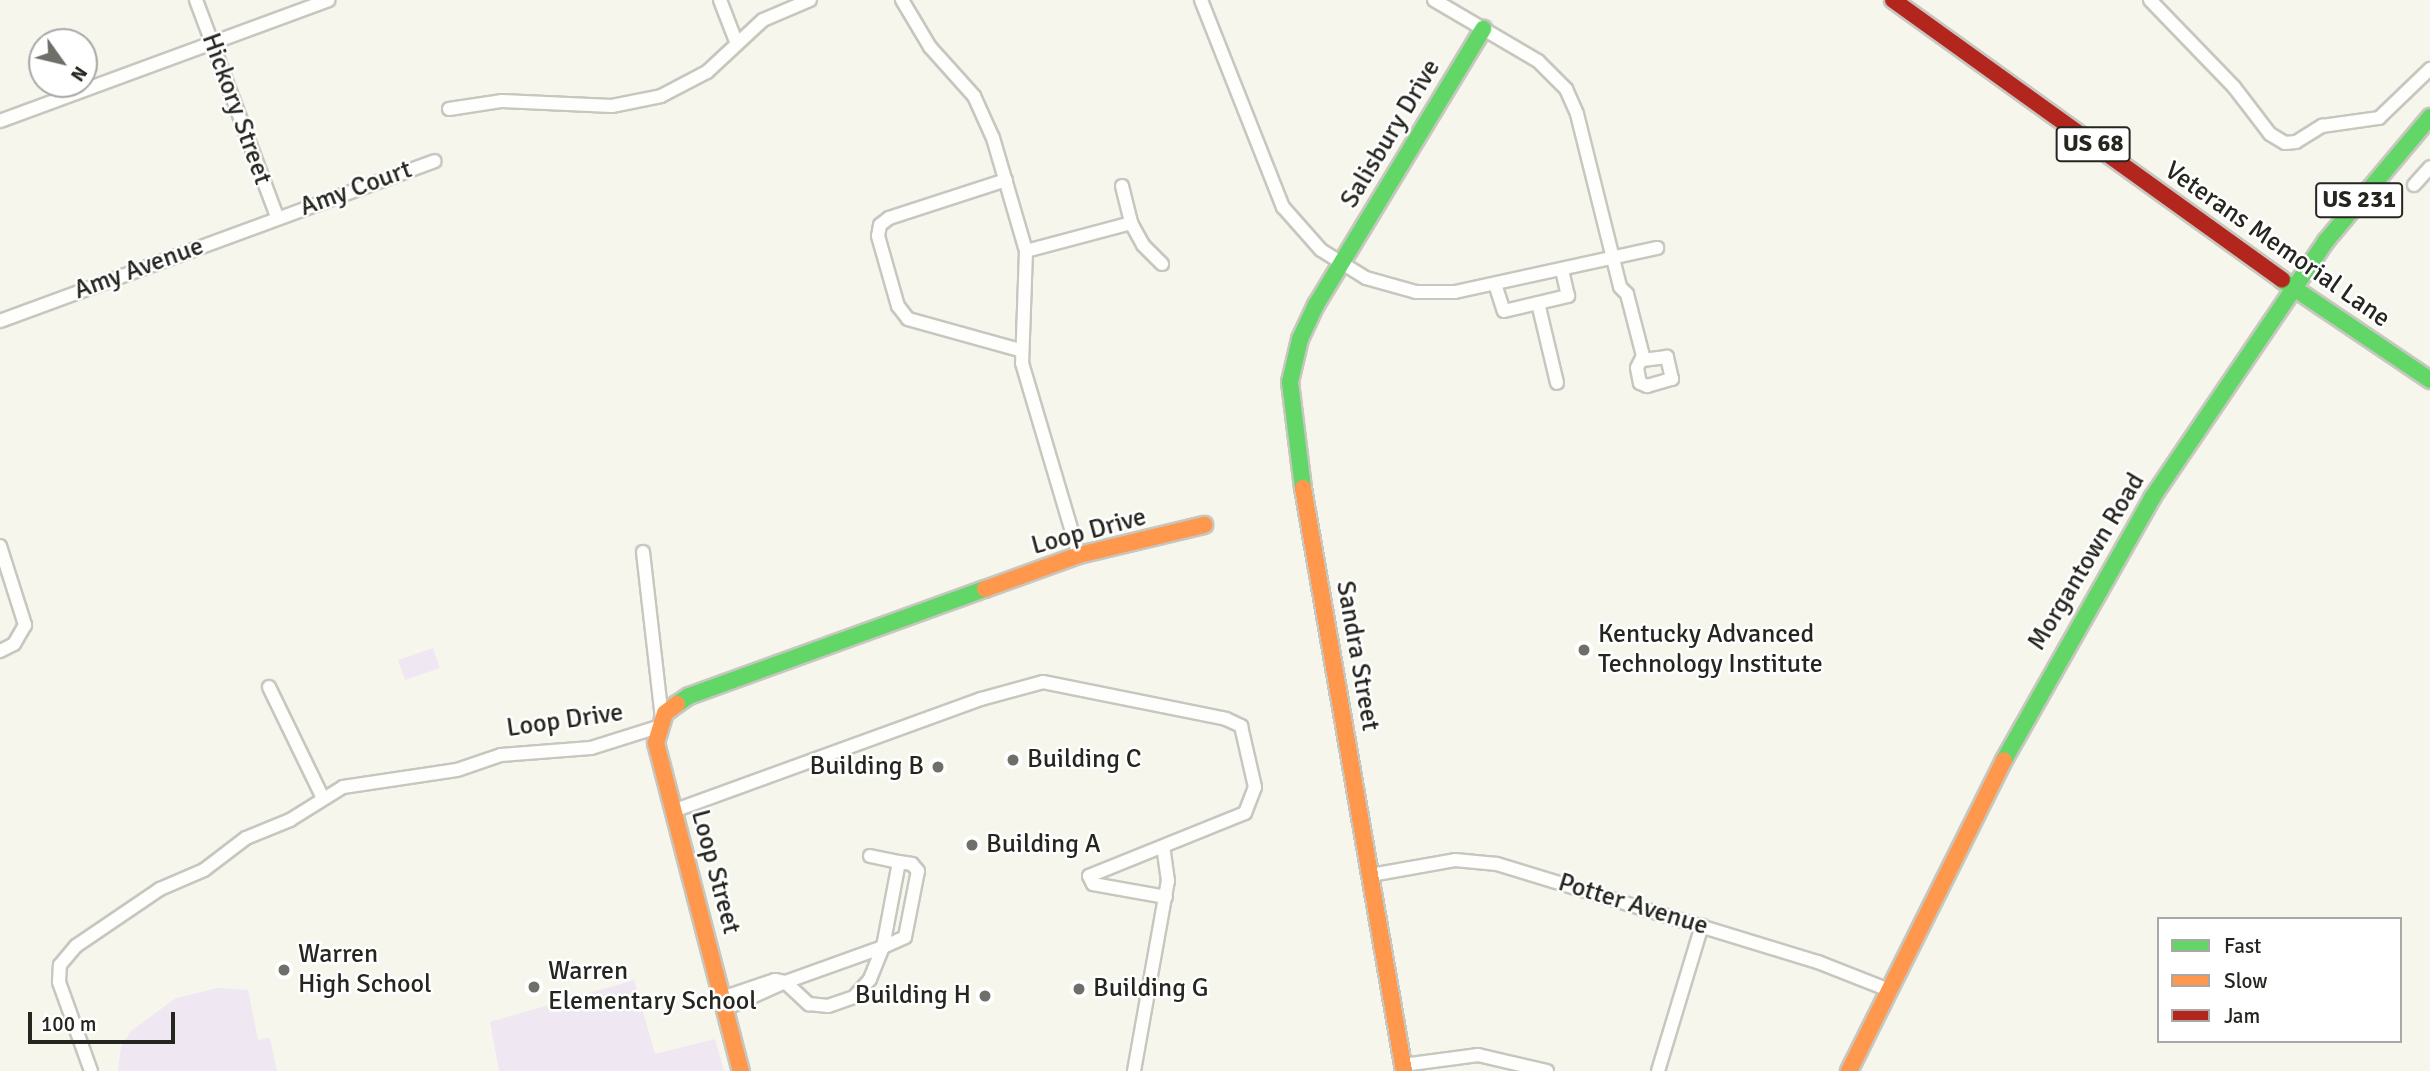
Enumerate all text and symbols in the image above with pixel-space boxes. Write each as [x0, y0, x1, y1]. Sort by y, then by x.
north arrow [28, 28, 98, 98]
street label: Hickory Street [194, 29, 278, 189]
street label: Salisbury Drive [1334, 54, 1448, 214]
text: N [65, 61, 92, 86]
road number: US 68 [2054, 124, 2132, 164]
street label: Amy Court [296, 154, 416, 224]
street label: Veterans Memorial Lane [2158, 155, 2396, 335]
road number: US 231 [2314, 180, 2404, 220]
street label: Amy Avenue [70, 231, 208, 307]
street label: Morgantown Road [2022, 468, 2152, 656]
street label: Loop Drive [1028, 502, 1150, 562]
street label: Sandra Street [1328, 579, 1386, 733]
place label: Kentucky Advanced Technology Institute [1598, 619, 1823, 680]
marker: Kentucky Advanced Technology Institute [1576, 642, 1592, 658]
street label: Loop Drive [505, 697, 625, 745]
place label: Building C [1027, 744, 1141, 776]
place label: Building B [810, 751, 924, 783]
marker: Building C [1005, 752, 1021, 768]
marker: Building B [930, 759, 946, 775]
street label: Loop Street [683, 807, 747, 937]
place label: Building A [986, 829, 1101, 861]
marker: Building A [964, 837, 980, 853]
street label: Potter Avenue [1554, 867, 1712, 943]
legend [2157, 917, 2402, 1043]
text: Fast [2224, 933, 2261, 959]
place label: Warren High School [298, 939, 432, 1000]
place label: Warren Elementary School [548, 956, 757, 1018]
marker: Warren High School [276, 962, 292, 978]
text: Slow [2224, 968, 2268, 994]
place label: Building G [1093, 973, 1208, 1005]
marker: Warren Elementary School [526, 979, 542, 995]
place label: Building H [855, 980, 971, 1012]
marker: Building G [1071, 981, 1087, 997]
marker: Building H [977, 988, 993, 1004]
scale bar [32, 998, 178, 1042]
text: Jam [2224, 1003, 2260, 1029]
text: 100 m [41, 1011, 96, 1037]

